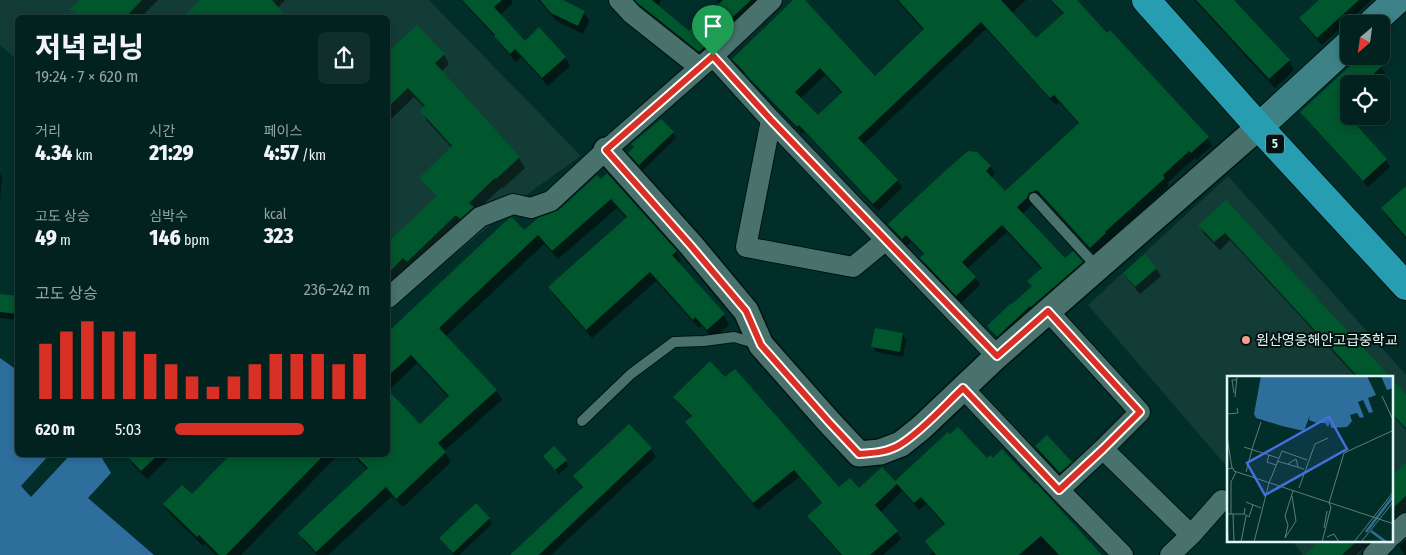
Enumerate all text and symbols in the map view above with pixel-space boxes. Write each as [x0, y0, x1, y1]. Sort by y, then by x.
pin [692, 5, 734, 56]
icon: arrive [699, 12, 727, 40]
north arrow [1340, 15, 1390, 65]
map controls [1340, 15, 1390, 125]
text: 저녁 러닝 [35, 31, 144, 64]
button: share [318, 32, 370, 84]
text: 19:24 · 7 × 620 m [35, 67, 138, 86]
button: locate [1340, 75, 1390, 125]
text: 거리 [35, 123, 61, 140]
text: 시간 [149, 123, 175, 140]
text: 페이스 [264, 123, 302, 140]
road number: 5 [1266, 134, 1284, 154]
text: 4.34 [35, 140, 72, 166]
text: 21:29 [149, 140, 194, 166]
text: 4:57 [264, 140, 299, 166]
text: km [72, 147, 93, 164]
text: /km [299, 147, 326, 164]
text: kcal [264, 206, 286, 223]
text: 고도 상승 [35, 208, 90, 225]
text: 심박수 [149, 208, 188, 225]
text: 323 [264, 223, 294, 249]
text: 49 [35, 225, 57, 251]
text: 146 [149, 225, 181, 251]
text: m [57, 232, 71, 249]
text: bpm [181, 232, 210, 249]
text: 236–242 m [304, 280, 370, 299]
text: 고도 상승 [35, 284, 98, 303]
place label: 원산영웅해안고급중학교 [1256, 332, 1398, 349]
marker: 원산영웅해안고급중학교 [1240, 334, 1252, 346]
inset map [1227, 376, 1394, 542]
text: 620 m [35, 420, 75, 439]
text: 5:03 [115, 420, 141, 439]

